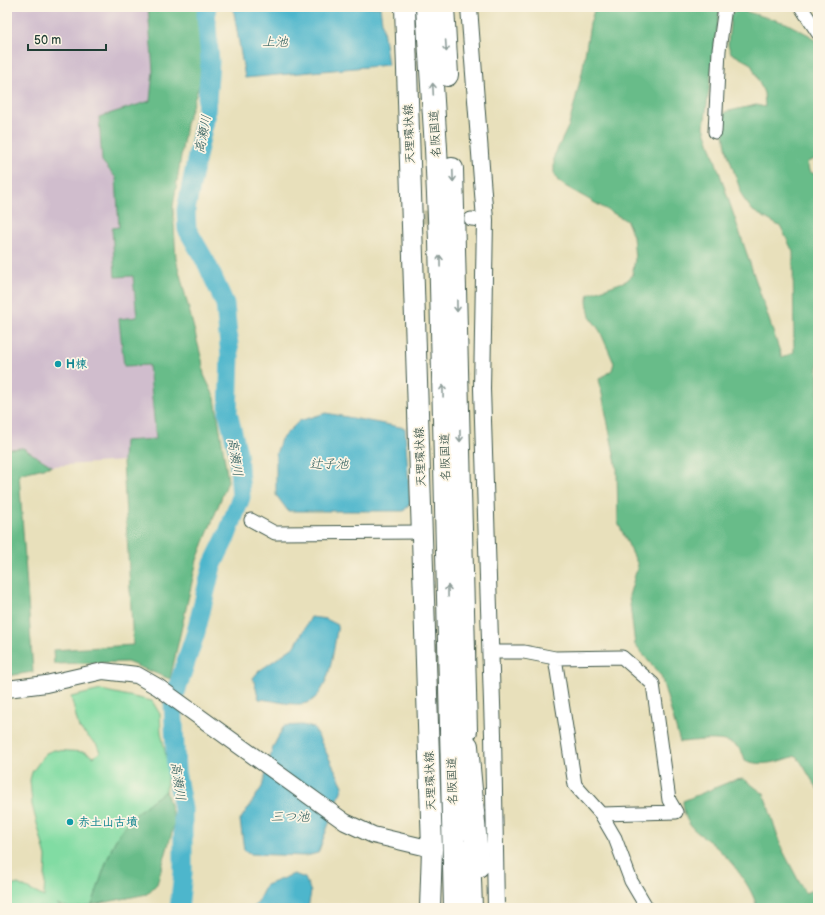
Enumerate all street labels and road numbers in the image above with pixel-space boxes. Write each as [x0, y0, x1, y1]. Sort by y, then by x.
street label: 天理環状線 [401, 104, 418, 164]
street label: 名阪国道 [427, 110, 444, 158]
street label: 天理環状線 [412, 427, 429, 487]
street label: 名阪国道 [438, 433, 453, 481]
street label: 天理環状線 [422, 751, 439, 811]
street label: 名阪国道 [445, 757, 460, 805]

